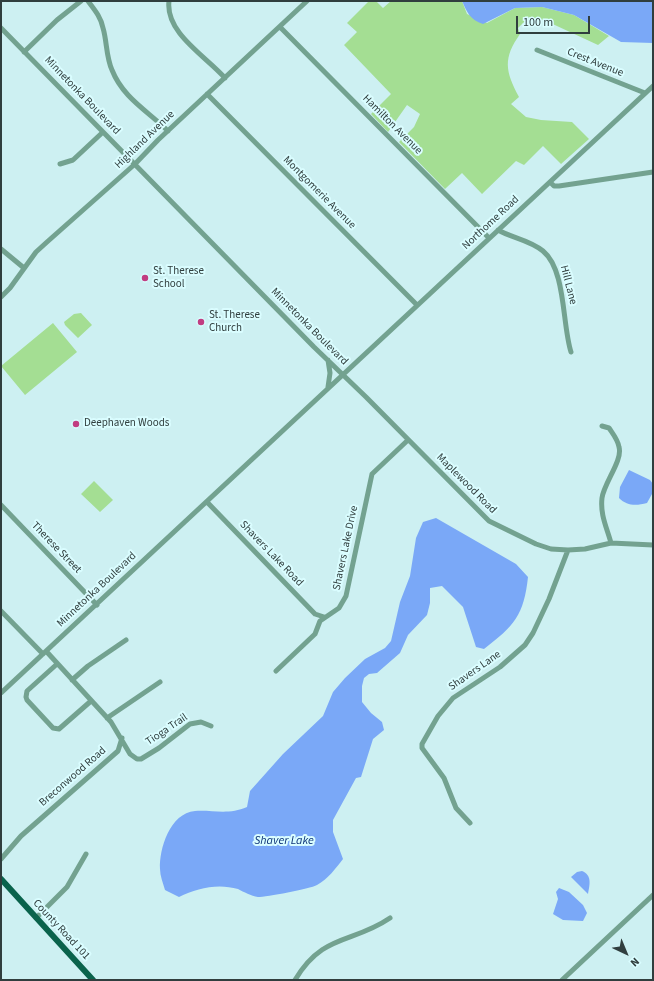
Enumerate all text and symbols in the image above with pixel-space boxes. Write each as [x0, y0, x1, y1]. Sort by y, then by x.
scale bar [518, 8, 592, 34]
text: 100 m [523, 14, 553, 31]
street label: Crest Avenue [565, 46, 625, 80]
street label: Minnetonka Boulevard [41, 54, 123, 138]
street label: Hamilton Avenue [359, 92, 425, 158]
street label: Highland Avenue [112, 108, 178, 172]
street label: Montgomerie Avenue [280, 154, 358, 232]
street label: Northome Road [460, 193, 522, 253]
street label: Hill Lane [557, 264, 579, 306]
place label: St. Therese School [153, 265, 204, 291]
marker: St. Therese School [140, 273, 150, 283]
street label: Minnetonka Boulevard [268, 286, 350, 368]
place label: St. Therese Church [209, 309, 260, 335]
marker: St. Therese Church [196, 317, 206, 327]
place label: Deephaven Woods [84, 417, 169, 431]
marker: Deephaven Woods [71, 419, 81, 429]
street label: Maplewood Road [433, 451, 499, 517]
street label: Shavers Lake Drive [331, 504, 361, 592]
street label: Shavers Lake Road [236, 519, 306, 589]
street label: Therese Street [28, 520, 84, 576]
street label: Minnetonka Boulevard [55, 550, 139, 630]
street label: Shavers Lane [446, 648, 504, 694]
street label: Tioga Trail [144, 711, 190, 749]
street label: Breconwood Road [37, 744, 109, 810]
water label: Shaver Lake [254, 834, 314, 848]
street label: County Road 101 [30, 897, 92, 963]
north arrow [606, 933, 646, 973]
text: N [627, 954, 643, 970]

